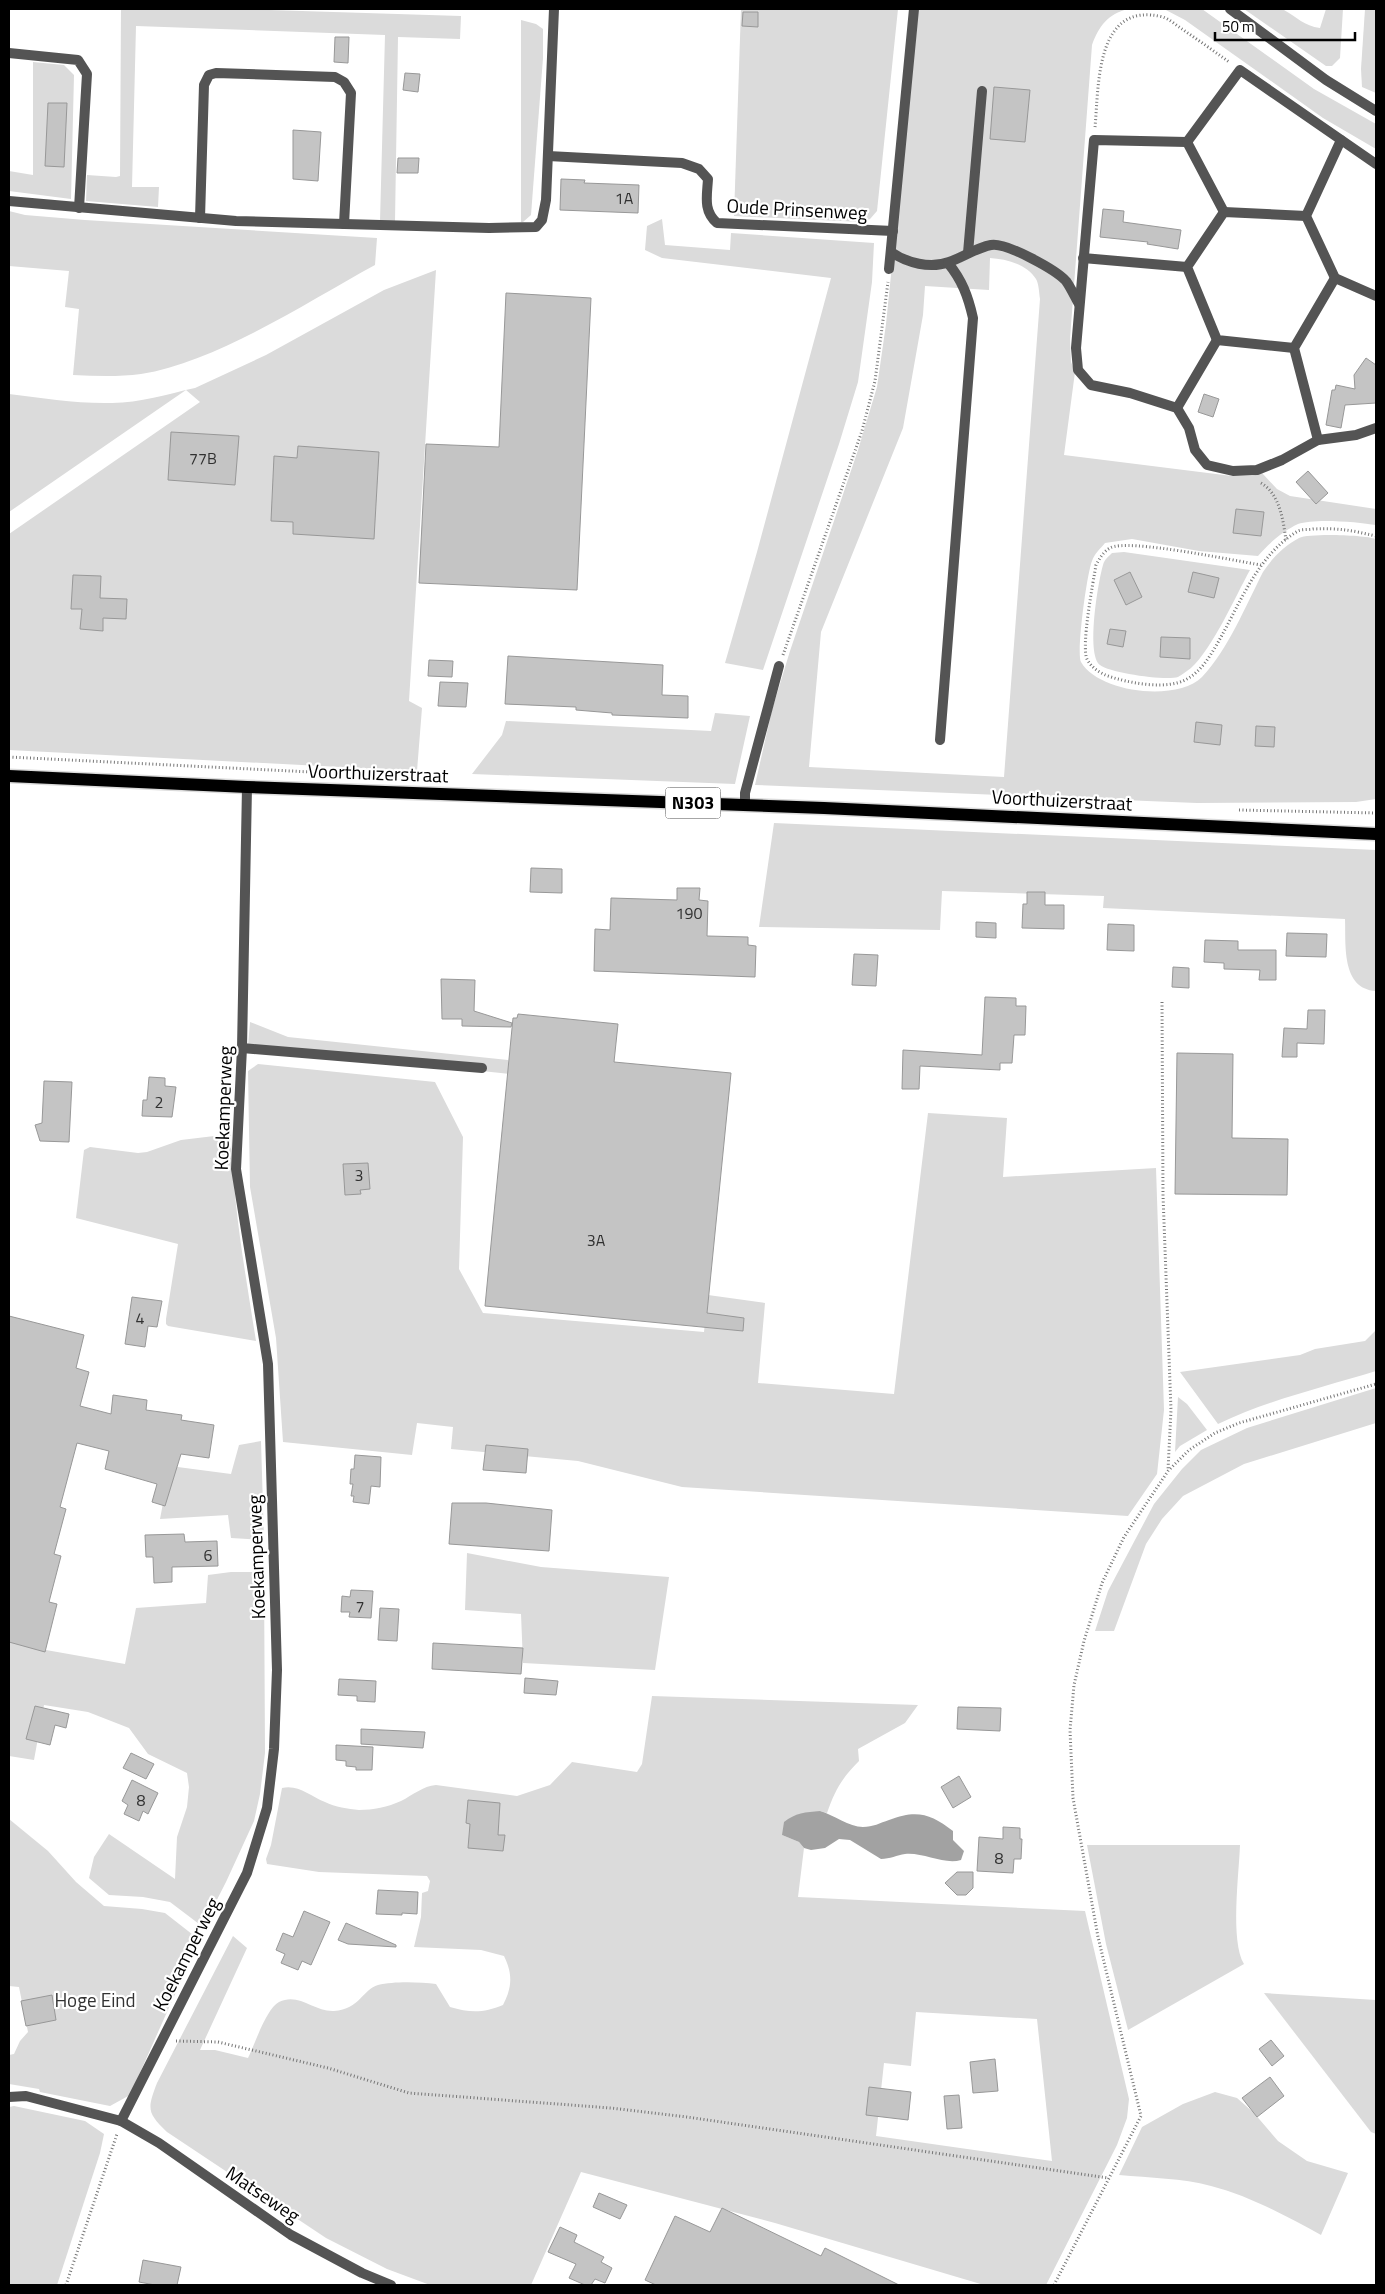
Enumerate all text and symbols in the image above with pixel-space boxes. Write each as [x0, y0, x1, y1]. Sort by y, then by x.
scale bar [1215, 10, 1355, 42]
text: 50 m [1222, 15, 1255, 38]
house number: 1A [615, 186, 634, 210]
street label: Oude Prinsenweg [726, 190, 868, 227]
house number: 77B [189, 446, 217, 470]
street label: Voorthuizerstraat [307, 756, 449, 789]
street label: Voorthuizerstraat [991, 781, 1133, 818]
road number: N303 [666, 788, 720, 818]
house number: 190 [676, 901, 702, 925]
street label: Koekamperweg [206, 1045, 239, 1171]
house number: 2 [155, 1090, 163, 1114]
house number: 3 [355, 1163, 363, 1187]
house number: 3A [587, 1228, 606, 1252]
house number: 4 [136, 1306, 145, 1330]
street label: Koekamperweg [239, 1494, 272, 1620]
house number: 6 [204, 1543, 213, 1567]
house number: 7 [356, 1594, 364, 1618]
house number: 8 [137, 1788, 146, 1812]
house number: 8 [995, 1846, 1004, 1870]
street label: Koekamperweg [144, 1892, 227, 2016]
park label: Hoge Eind [54, 1985, 136, 2014]
street label: Matseweg [220, 2158, 306, 2229]

